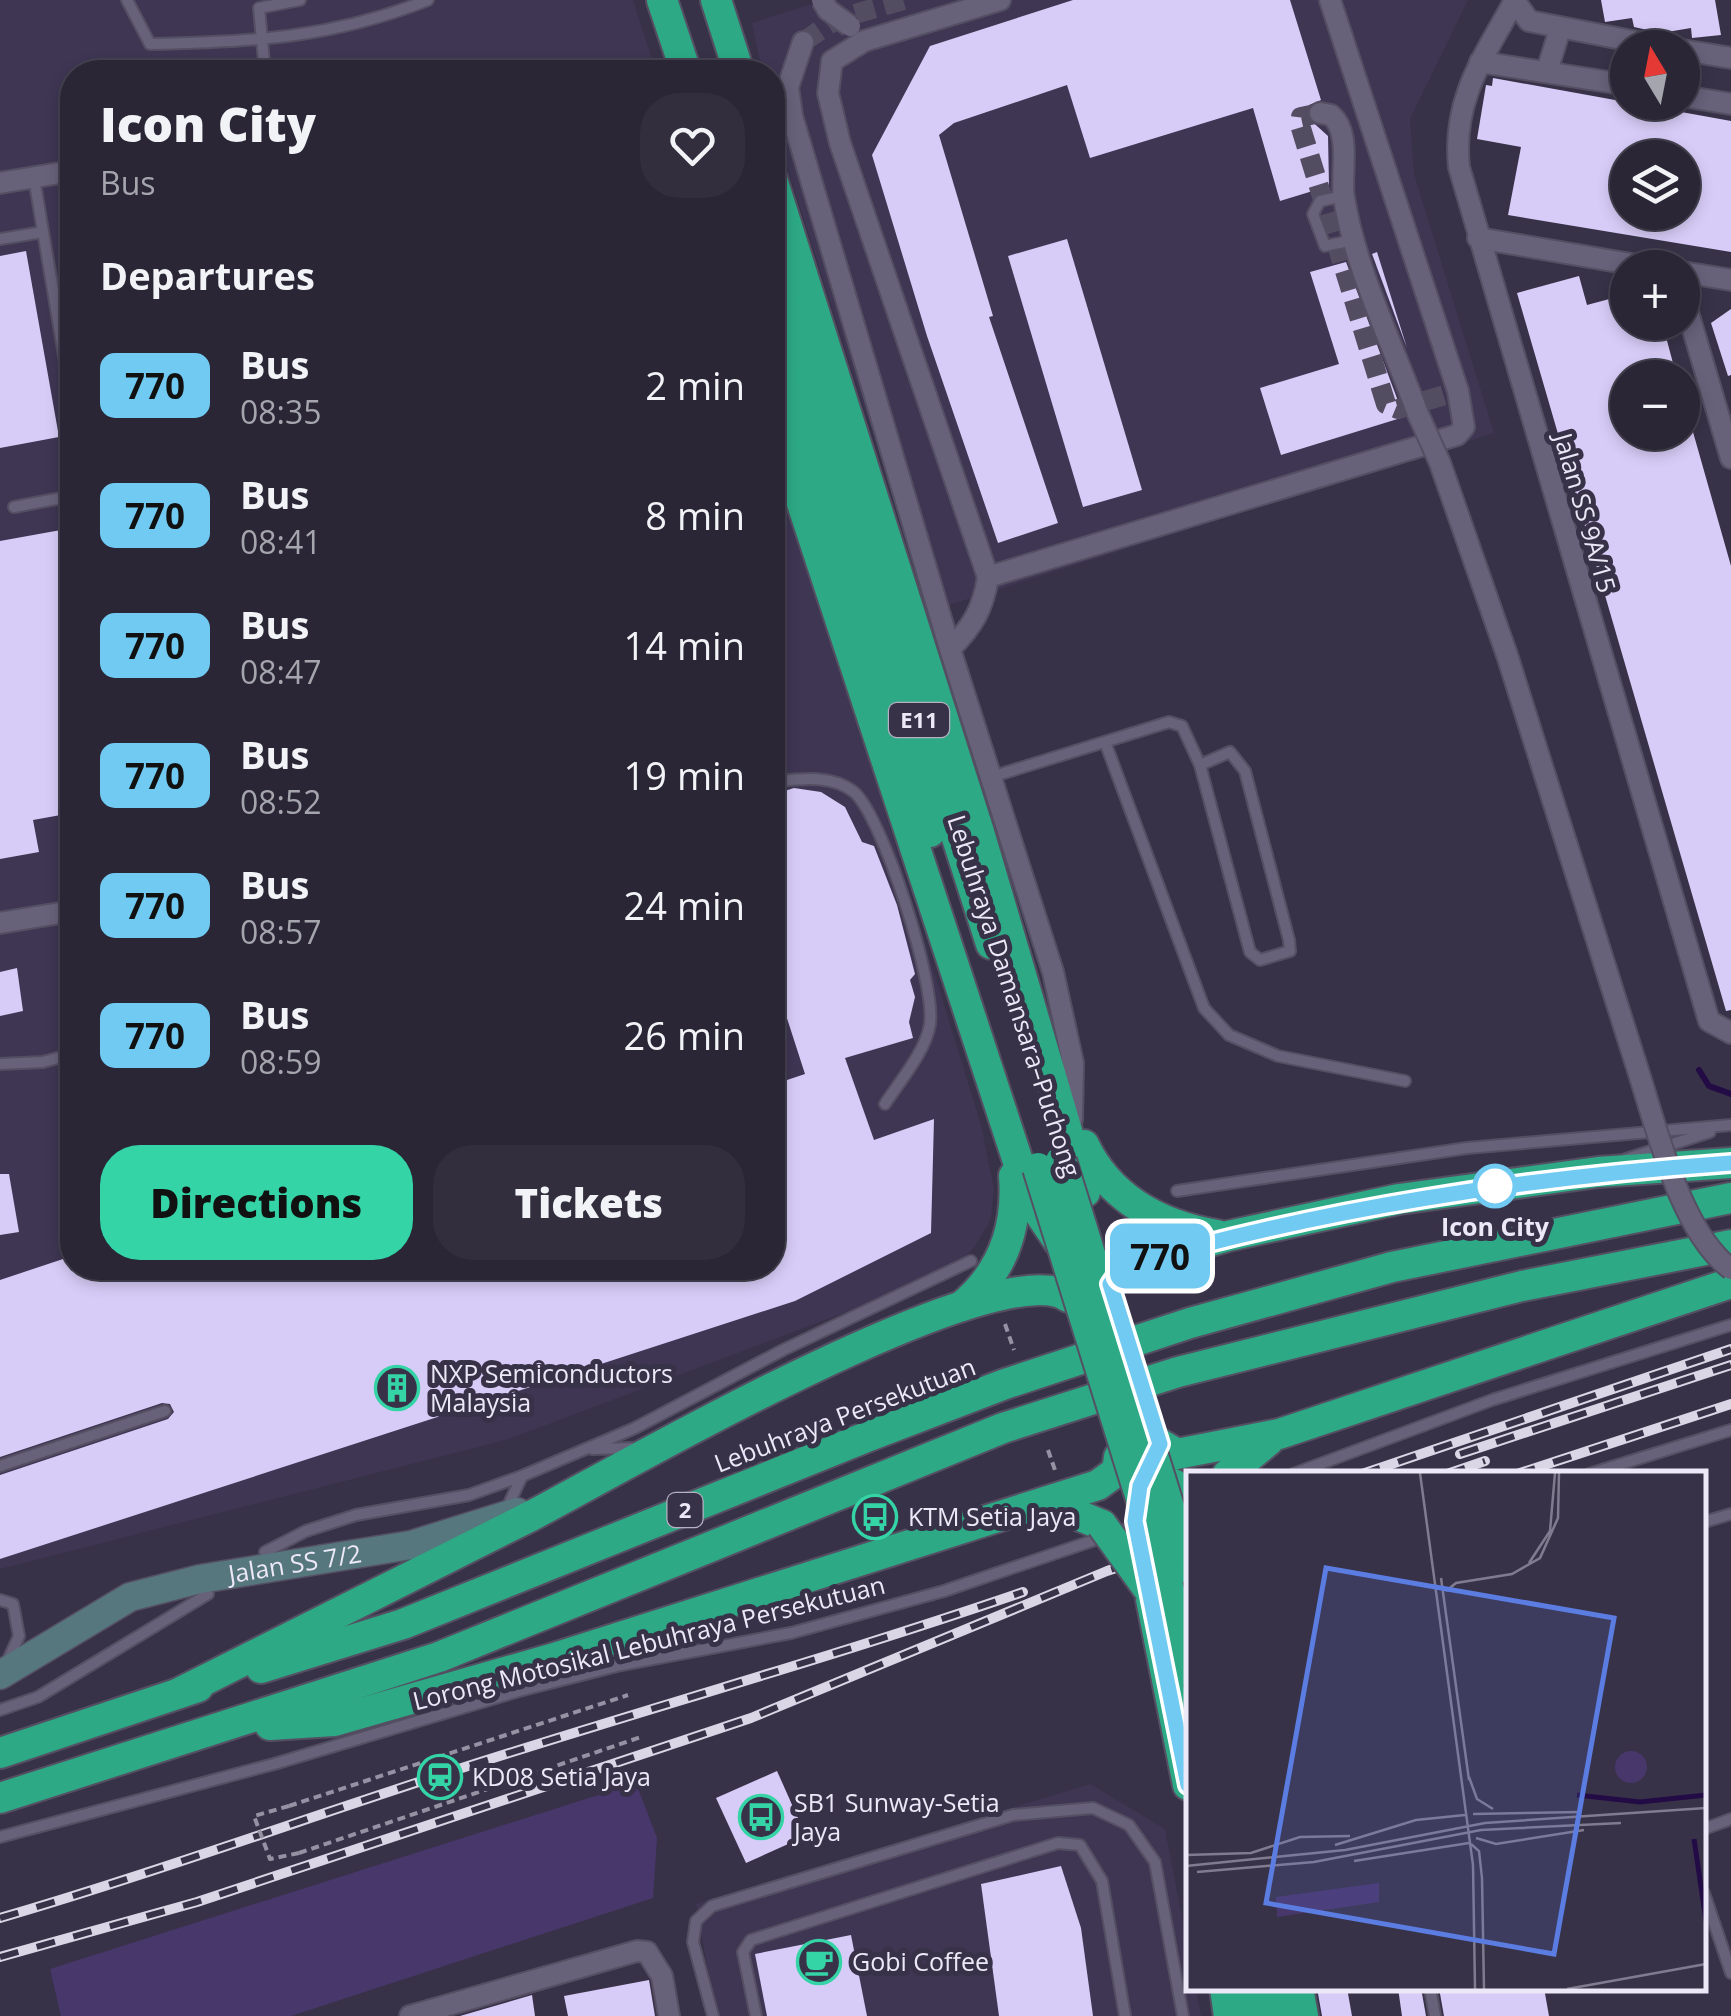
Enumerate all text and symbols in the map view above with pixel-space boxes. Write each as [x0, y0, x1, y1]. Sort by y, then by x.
north arrow [1610, 30, 1700, 120]
map controls [1610, 30, 1700, 450]
text: Icon City [100, 91, 316, 156]
button: heart [640, 93, 745, 198]
button: layers [1610, 140, 1700, 230]
text: Bus [100, 161, 156, 204]
text: Departures [100, 249, 315, 301]
button: + [1610, 250, 1700, 340]
text: Bus [240, 338, 309, 390]
text: 2 min [645, 359, 745, 411]
button: − [1610, 360, 1700, 450]
text: 770 [125, 362, 185, 409]
text: 08:35 [240, 390, 322, 433]
street label: Jalan SS 9A/15 [1546, 427, 1625, 596]
text: Bus [240, 468, 309, 520]
text: 8 min [645, 489, 745, 541]
text: 770 [125, 492, 185, 539]
text: 08:41 [240, 520, 322, 563]
text: Bus [240, 598, 309, 650]
text: 14 min [624, 619, 745, 671]
text: 770 [125, 622, 185, 669]
text: 08:47 [240, 650, 322, 693]
road number: E11 [889, 703, 949, 737]
text: Bus [240, 728, 309, 780]
text: 19 min [624, 749, 745, 801]
text: 770 [125, 752, 185, 799]
text: 08:52 [240, 780, 322, 823]
street label: Lebuhraya Damansara–Puchong [940, 810, 1090, 1181]
text: Bus [240, 858, 309, 910]
text: 24 min [624, 879, 745, 931]
text: 770 [125, 882, 185, 929]
text: 08:57 [240, 910, 322, 953]
text: Bus [240, 988, 309, 1040]
text: 26 min [624, 1009, 745, 1061]
text: 770 [125, 1012, 185, 1059]
text: 08:59 [240, 1040, 322, 1083]
button: Directions [100, 1145, 413, 1260]
button: Tickets [433, 1145, 745, 1260]
marker: Icon City [1474, 1165, 1516, 1207]
place label: Icon City [1441, 1209, 1550, 1243]
line badge: 770 [1102, 1224, 1218, 1288]
text: 770 [1130, 1233, 1190, 1280]
street label: Lebuhraya Persekutuan [709, 1349, 980, 1480]
place label: NXP Semiconductors Malaysia [430, 1356, 673, 1419]
building icon: NXP Semiconductors Malaysia [374, 1365, 420, 1411]
inset map [1186, 1471, 1706, 1991]
road number: 2 [668, 1493, 702, 1527]
bus stop icon: KTM Setia Jaya [852, 1494, 898, 1540]
place label: KTM Setia Jaya [908, 1499, 1076, 1533]
street label: Jalan SS 7/2 [224, 1535, 364, 1591]
street label: Lorong Motosikal Lebuhraya Persekutuan [409, 1567, 888, 1717]
station icon: KD08 Setia Jaya [417, 1754, 463, 1800]
place label: KD08 Setia Jaya [472, 1759, 651, 1793]
place label: SB1 Sunway-Setia Jaya [792, 1785, 1000, 1848]
bus stop icon: SB1 Sunway-Setia Jaya [738, 1794, 784, 1840]
cafe icon: Gobi Coffee [796, 1939, 842, 1985]
place label: Gobi Coffee [852, 1944, 989, 1978]

